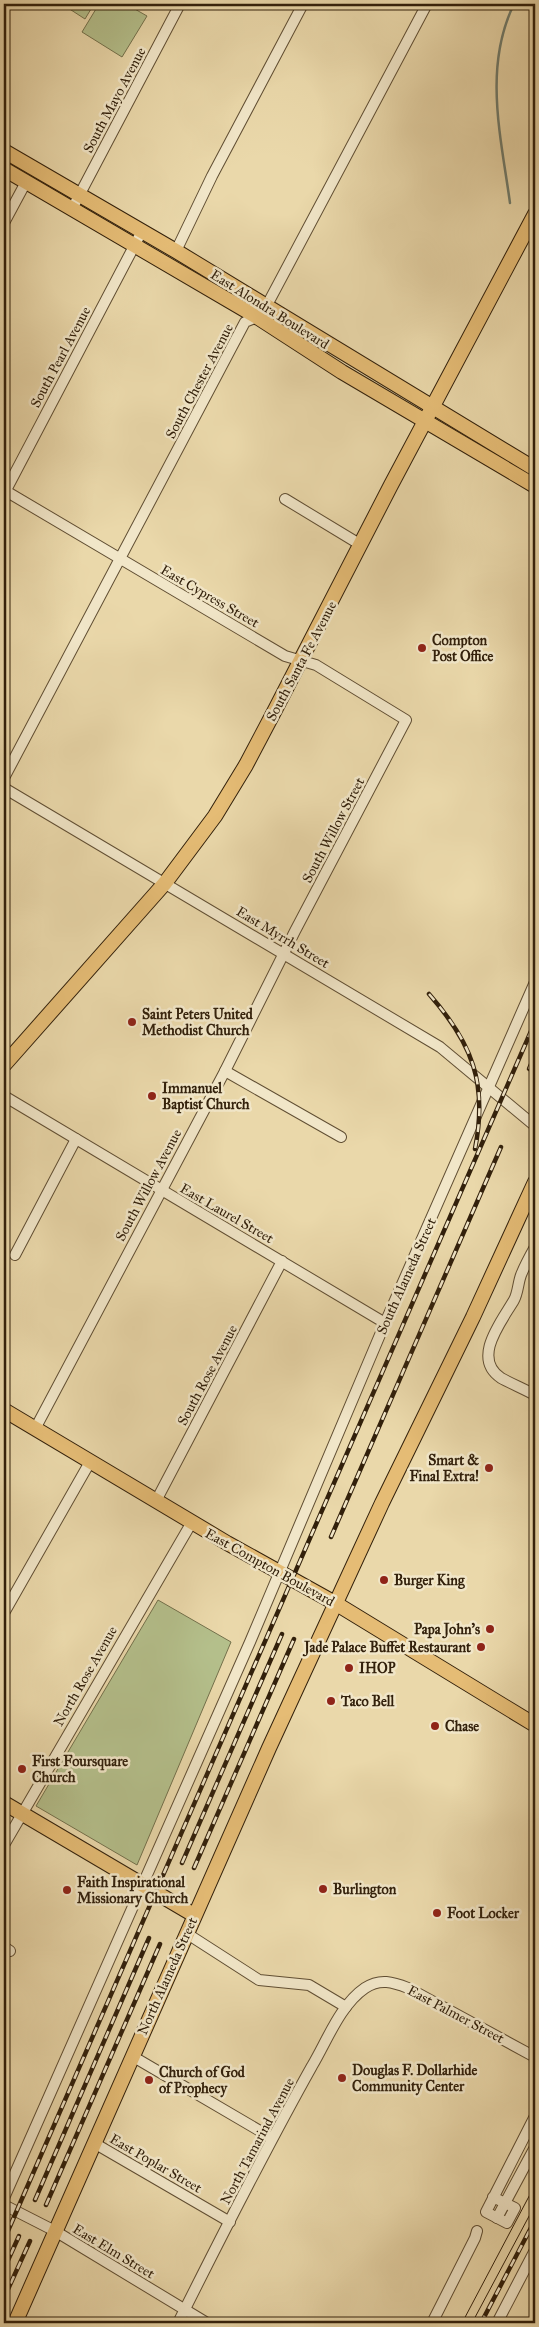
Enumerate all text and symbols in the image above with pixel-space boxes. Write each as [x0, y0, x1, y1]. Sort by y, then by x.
street label: South Mayo Avenue [79, 44, 150, 156]
street label: East Alondra Boulevard [207, 266, 332, 353]
street label: South Pearl Avenue [27, 304, 94, 411]
street label: South Chester Avenue [162, 321, 237, 442]
street label: East Cypress Street [157, 561, 262, 632]
street label: South Santa Fe Avenue [263, 598, 340, 724]
place label: Compton Post Office [432, 632, 494, 665]
marker: Compton Post Office [416, 642, 428, 654]
street label: South Willow Street [298, 774, 368, 886]
street label: East Myrrh Street [233, 903, 332, 972]
place label: Saint Peters United Methodist Church [142, 1006, 254, 1039]
marker: Saint Peters United Methodist Church [126, 1016, 138, 1028]
place label: Immanuel Baptist Church [162, 1080, 250, 1114]
marker: Immanuel Baptist Church [146, 1090, 158, 1102]
street label: South Willow Avenue [112, 1126, 185, 1244]
street label: East Laurel Street [177, 1180, 277, 1247]
street label: South Alameda Street [373, 1215, 440, 1337]
street label: South Rose Avenue [174, 1322, 241, 1428]
place label: Smart & Final Extra! [409, 1452, 479, 1485]
marker: Smart & Final Extra! [483, 1462, 495, 1474]
street label: East Compton Boulevard [202, 1525, 337, 1610]
place label: Burger King [394, 1572, 465, 1590]
marker: Burger King [378, 1574, 390, 1586]
place label: Papa John's [414, 1621, 480, 1639]
street label: North Rose Avenue [50, 1623, 121, 1729]
marker: Papa John's [484, 1623, 496, 1635]
place label: Jade Palace Buffet Restaurant [302, 1639, 471, 1657]
marker: Jade Palace Buffet Restaurant [475, 1641, 487, 1653]
place label: IHOP [359, 1660, 396, 1677]
marker: IHOP [343, 1662, 355, 1674]
place label: Taco Bell [340, 1693, 396, 1710]
marker: Taco Bell [325, 1695, 337, 1707]
place label: Chase [445, 1718, 479, 1735]
marker: Chase [429, 1720, 441, 1732]
place label: First Foursquare Church [32, 1753, 128, 1786]
marker: First Foursquare Church [16, 1763, 28, 1775]
place label: Faith Inspirational Missionary Church [77, 1874, 189, 1908]
place label: Burlington [333, 1881, 397, 1899]
marker: Burlington [317, 1883, 329, 1895]
marker: Faith Inspirational Missionary Church [61, 1884, 73, 1896]
place label: Foot Locker [447, 1905, 520, 1922]
marker: Foot Locker [431, 1907, 443, 1919]
street label: North Alameda Street [134, 1915, 201, 2038]
street label: East Palmer Street [405, 1982, 507, 2047]
place label: Douglas F. Dollarhide Community Center [352, 2062, 478, 2096]
place label: Church of God of Prophecy [159, 2064, 246, 2098]
marker: Douglas F. Dollarhide Community Center [336, 2072, 348, 2084]
marker: Church of God of Prophecy [143, 2074, 155, 2086]
street label: North Tamarind Avenue [217, 2075, 298, 2207]
street label: East Poplar Street [107, 2130, 205, 2197]
street label: East Elm Street [70, 2220, 158, 2283]

